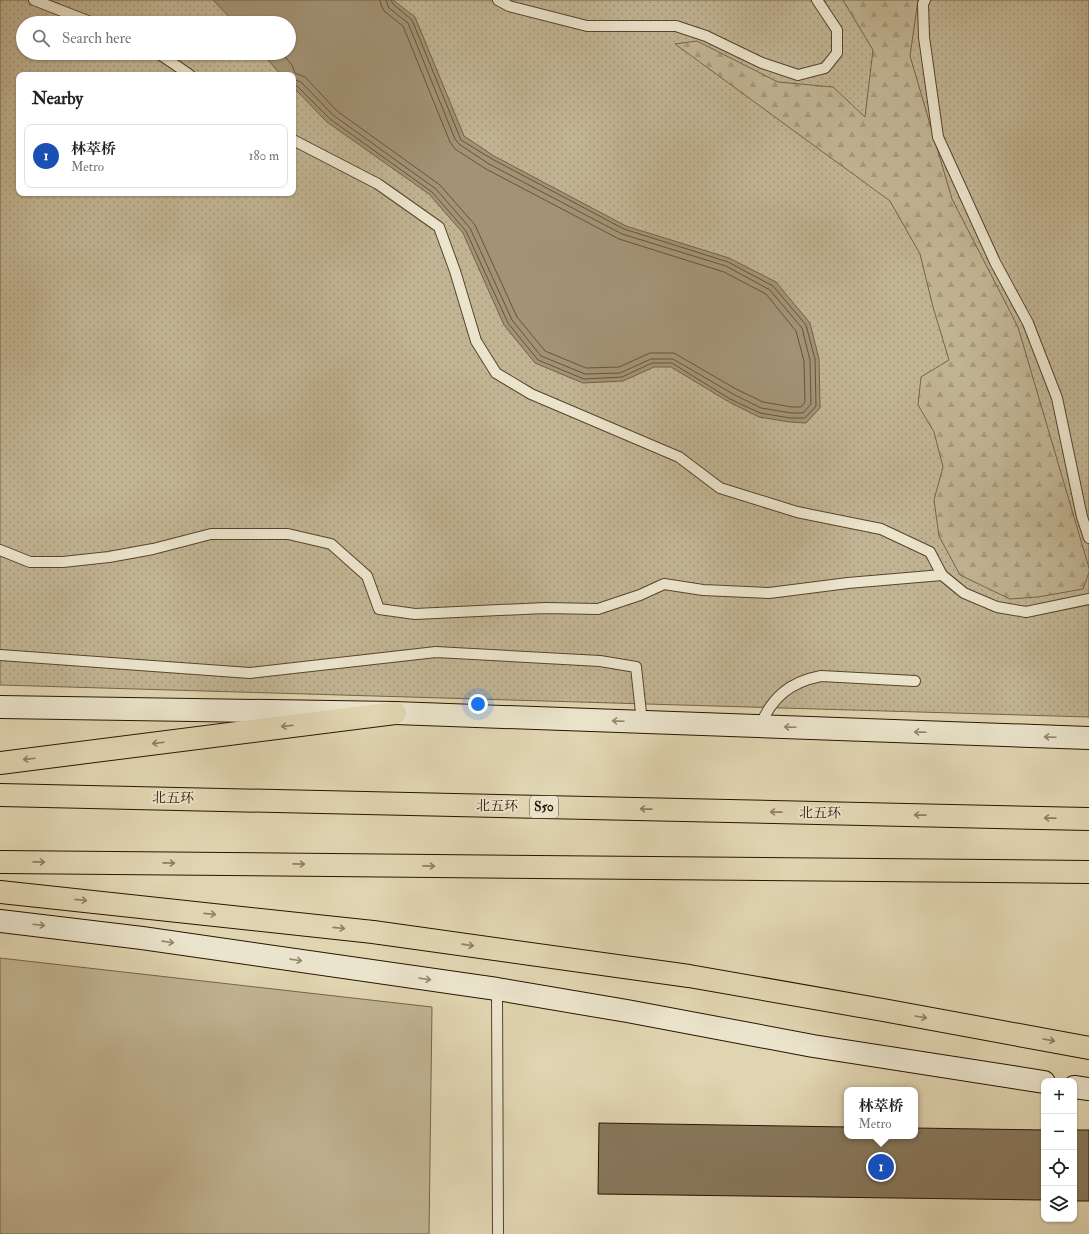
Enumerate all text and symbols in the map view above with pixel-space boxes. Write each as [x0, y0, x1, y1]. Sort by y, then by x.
search box [16, 16, 296, 60]
icon: search [30, 27, 52, 49]
text: Search here [62, 29, 131, 48]
text: Nearby [32, 88, 83, 109]
text: 林萃桥 [71, 140, 116, 159]
text: 1 [44, 148, 48, 164]
text: 180 m [249, 148, 279, 164]
text: Metro [71, 159, 104, 175]
your location [468, 694, 488, 714]
one-way arrow [612, 718, 625, 725]
one-way arrow [281, 723, 294, 730]
one-way arrow [784, 724, 797, 731]
one-way arrow [914, 728, 927, 736]
one-way arrow [1044, 733, 1057, 741]
one-way arrow [152, 739, 165, 747]
one-way arrow [23, 756, 36, 763]
street label: 北五环 [152, 789, 194, 807]
road number: S50 [530, 796, 558, 818]
street label: 北五环 [476, 797, 518, 815]
street label: 北五环 [799, 804, 841, 822]
one-way arrow [640, 805, 653, 813]
one-way arrow [770, 808, 783, 816]
one-way arrow [914, 811, 927, 819]
one-way arrow [1044, 814, 1057, 822]
one-way arrow [32, 858, 45, 866]
one-way arrow [162, 859, 175, 867]
one-way arrow [292, 861, 305, 868]
one-way arrow [422, 862, 435, 870]
one-way arrow [74, 897, 87, 904]
one-way arrow [203, 911, 216, 918]
one-way arrow [32, 922, 45, 929]
one-way arrow [332, 925, 345, 932]
one-way arrow [161, 938, 174, 946]
one-way arrow [461, 941, 474, 949]
one-way arrow [289, 956, 302, 964]
one-way arrow [418, 975, 431, 983]
one-way arrow [914, 1013, 927, 1021]
one-way arrow [1042, 1037, 1055, 1045]
map controls [1041, 1078, 1077, 1222]
button: + [1041, 1078, 1077, 1114]
popup [844, 1087, 918, 1139]
text: 林萃桥 [858, 1097, 904, 1116]
button: − [1041, 1114, 1077, 1150]
text: Metro [858, 1116, 892, 1132]
button: locate [1041, 1150, 1077, 1186]
pin: 1 [868, 1152, 894, 1182]
button: layers [1041, 1186, 1077, 1222]

